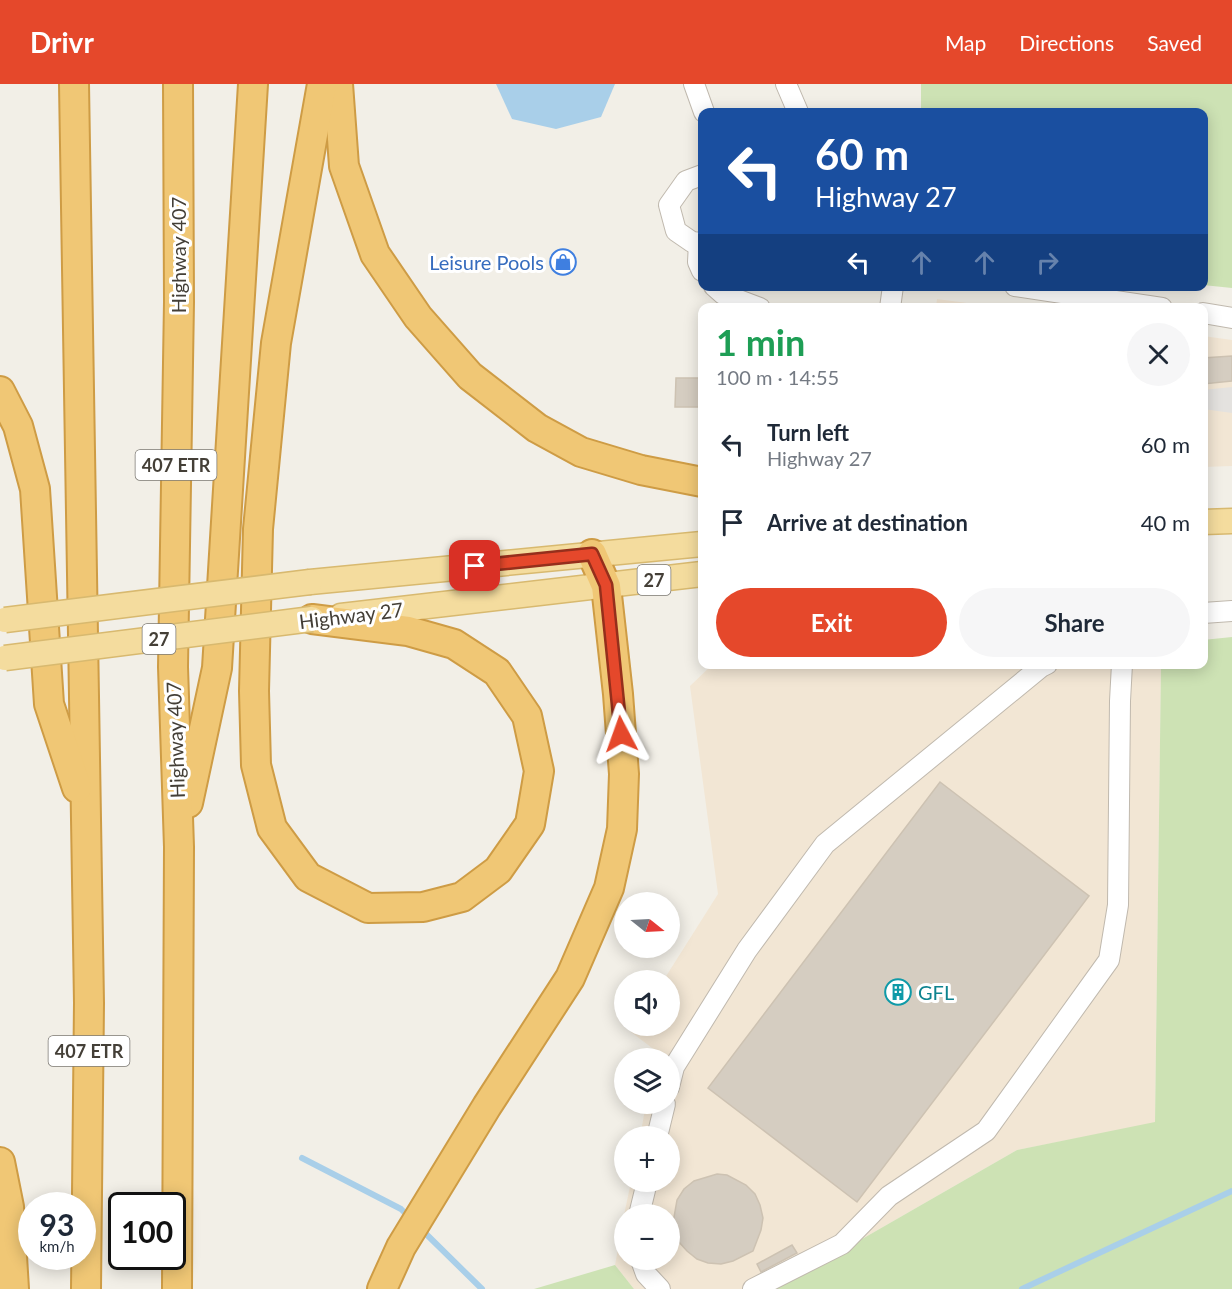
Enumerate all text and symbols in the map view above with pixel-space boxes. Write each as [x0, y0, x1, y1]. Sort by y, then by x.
text: Drivr [30, 25, 94, 59]
text: Map [945, 30, 986, 55]
text: Directions [1019, 30, 1114, 55]
text: Saved [1147, 30, 1202, 55]
text: 60 m [815, 129, 909, 179]
icon: left [716, 132, 794, 210]
text: Highway 27 [815, 180, 957, 213]
street label: Highway 407 [166, 197, 190, 313]
icon: left [842, 246, 875, 279]
icon: ahead [905, 246, 938, 279]
icon: ahead [968, 246, 1001, 279]
icon: right [1031, 246, 1064, 279]
shop icon: Leisure Pools [548, 247, 578, 277]
place label: Leisure Pools [429, 250, 544, 274]
text: 1 min [716, 320, 805, 364]
button: close [1127, 323, 1190, 386]
text: 100 m · 14:55 [716, 365, 839, 389]
text: Turn left [767, 419, 849, 446]
icon: left [716, 428, 749, 461]
text: 60 m [1141, 431, 1190, 458]
text: Highway 27 [767, 446, 872, 470]
road number: 407 ETR [136, 450, 216, 480]
icon: arrive [716, 506, 749, 539]
text: Arrive at destination [767, 509, 968, 536]
text: 40 m [1141, 509, 1190, 536]
pin [449, 540, 500, 591]
icon: arrive [458, 549, 491, 582]
road number: 27 [638, 565, 670, 595]
button: Exit [716, 588, 947, 657]
button: Share [959, 588, 1190, 657]
street label: Highway 27 [297, 597, 405, 633]
road number: 27 [142, 624, 176, 654]
street label: Highway 407 [161, 681, 189, 799]
position arrow [589, 702, 653, 766]
north arrow [614, 892, 680, 958]
map controls [614, 892, 680, 1270]
button: sound [614, 970, 680, 1036]
building icon: GFL [883, 977, 913, 1007]
place label: GFL [918, 980, 954, 1004]
road number: 407 ETR [48, 1036, 130, 1066]
button: layers [614, 1048, 680, 1114]
button: + [614, 1126, 680, 1192]
speed limit sign: 100 [108, 1192, 186, 1270]
button: − [614, 1204, 680, 1270]
text: 93 [40, 1206, 74, 1242]
text: km/h [39, 1237, 75, 1255]

